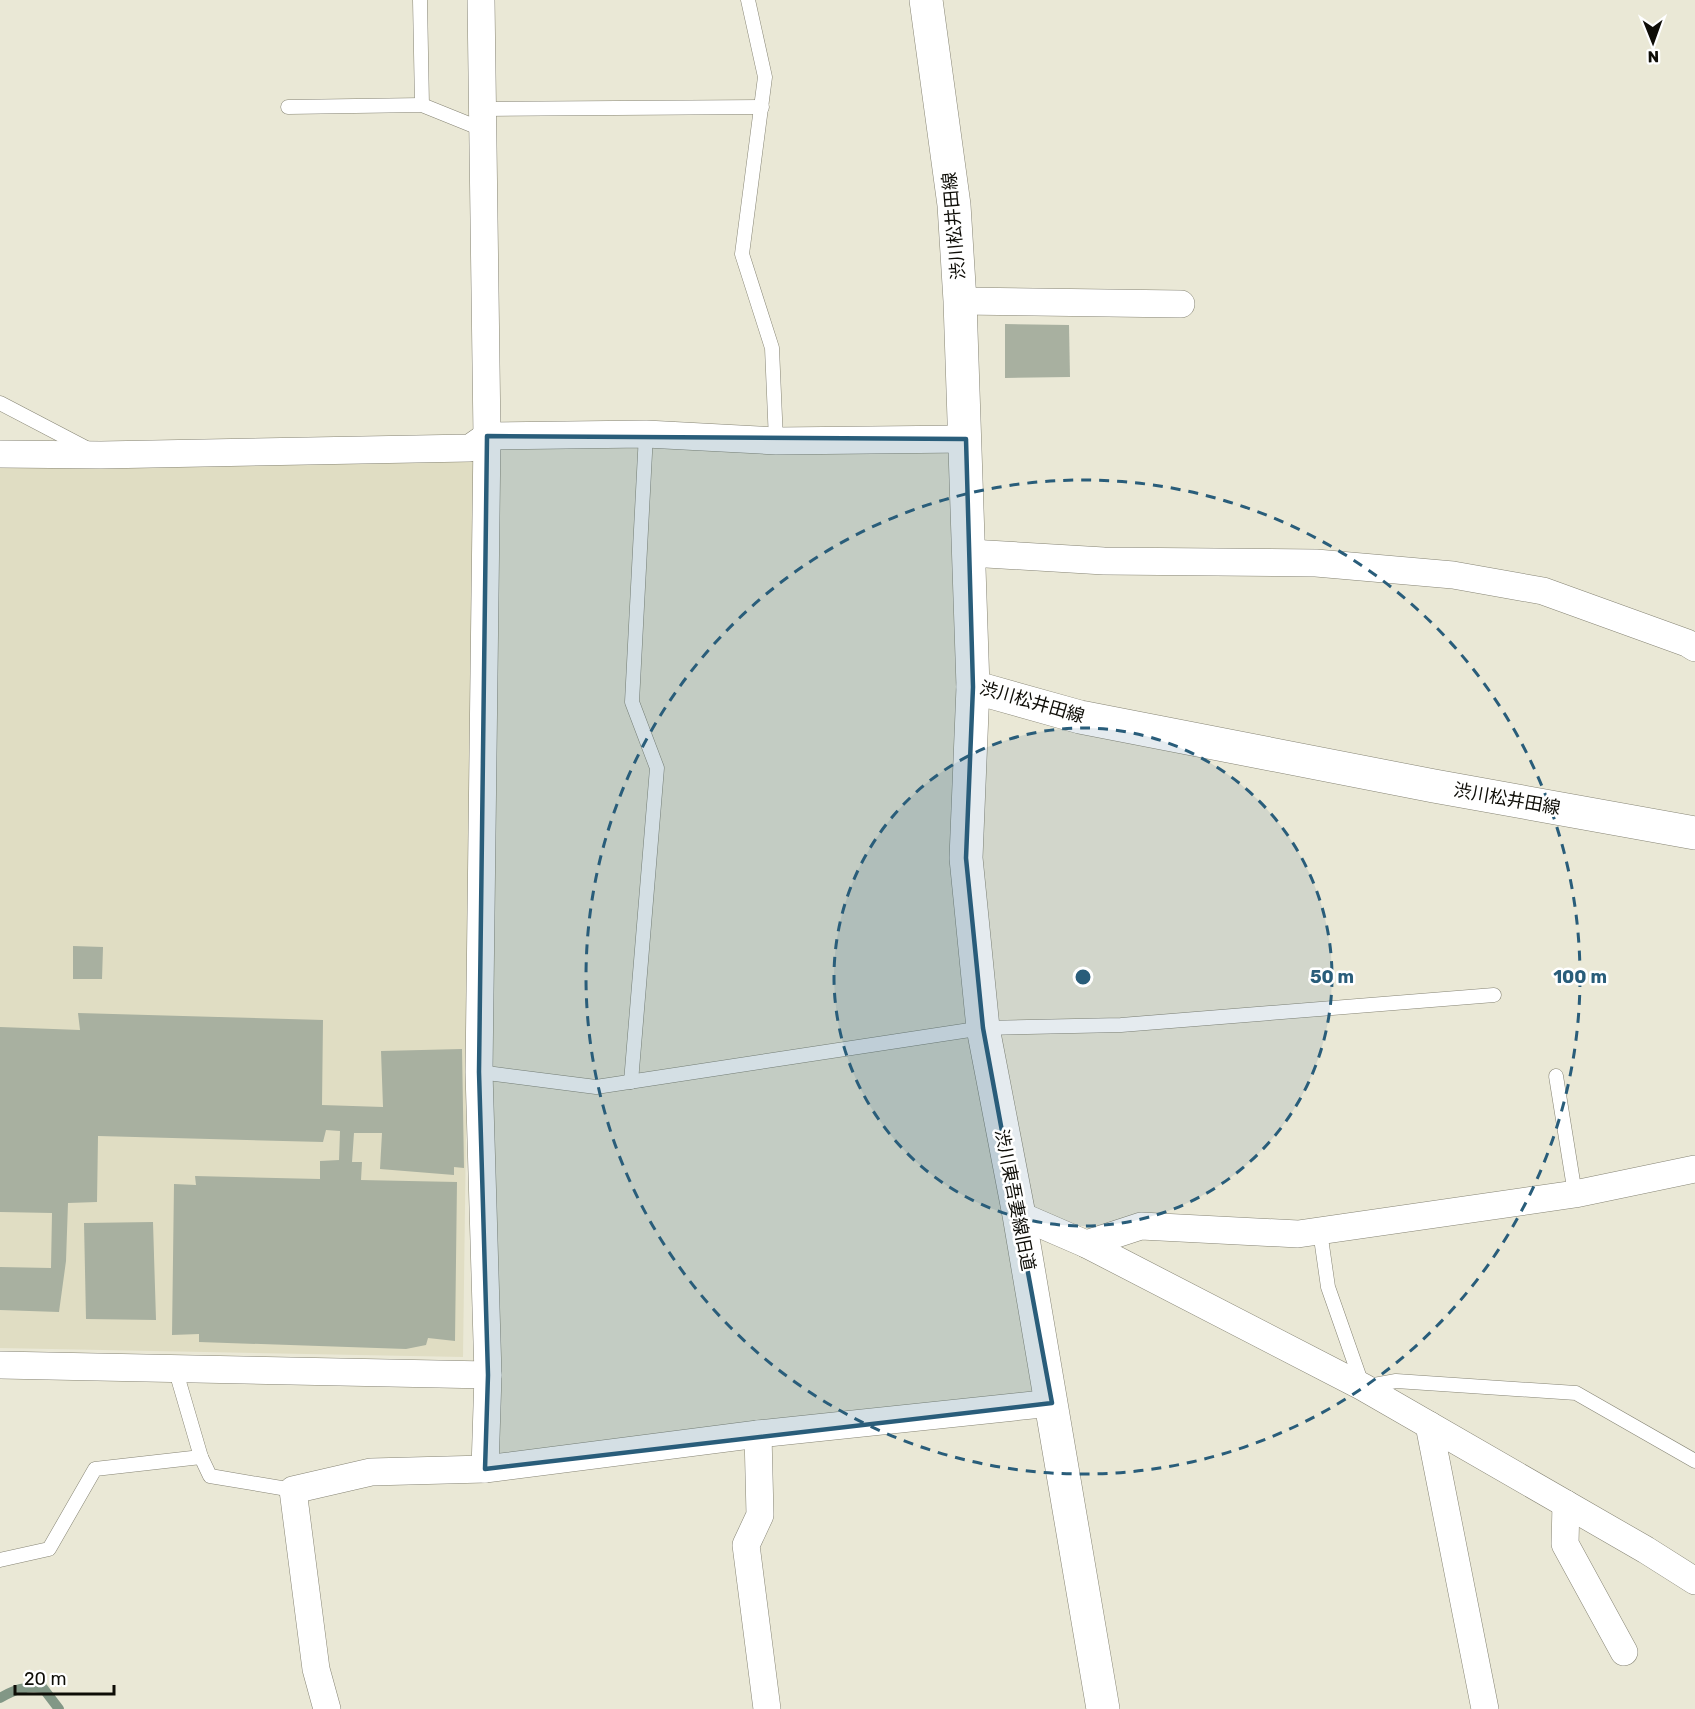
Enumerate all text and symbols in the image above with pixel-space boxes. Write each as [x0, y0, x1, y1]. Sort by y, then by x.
north arrow [1623, 12, 1683, 72]
text: N [1647, 47, 1659, 66]
street label: 渋川松井田線 [938, 171, 970, 281]
street label: 渋川松井田線 [977, 677, 1087, 727]
street label: 渋川松井田線 [1452, 779, 1562, 819]
text: 50 m [1310, 966, 1354, 988]
text: 100 m [1553, 966, 1607, 988]
centre of rings [1073, 967, 1093, 987]
street label: 渋川東吾妻線旧道 [990, 1127, 1040, 1273]
scale bar [15, 1658, 114, 1696]
text: 20 m [24, 1668, 66, 1690]

